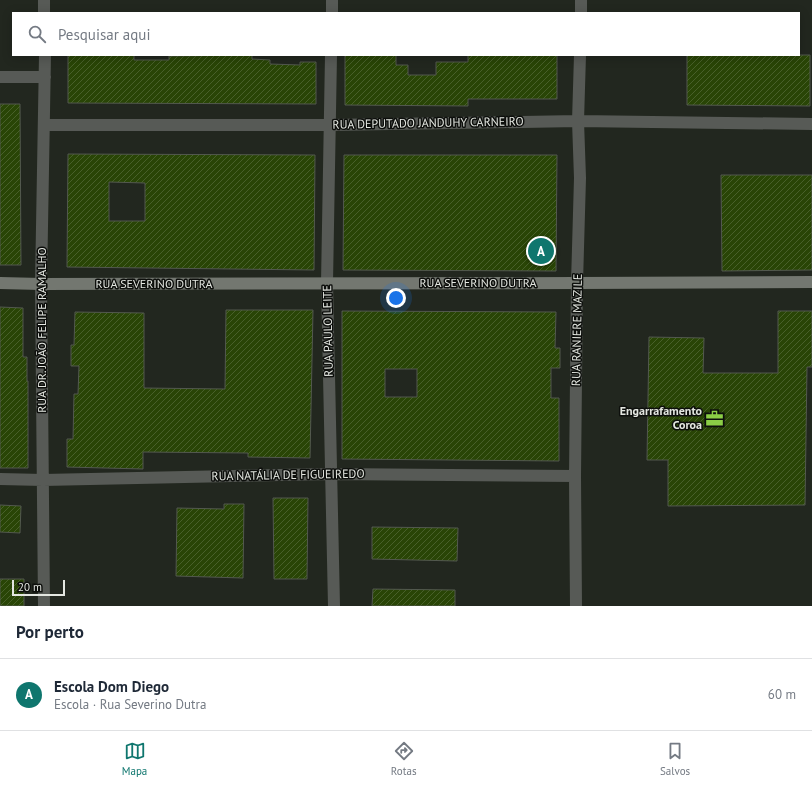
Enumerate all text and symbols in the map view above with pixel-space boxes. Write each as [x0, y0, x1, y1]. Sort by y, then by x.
search box [12, 12, 800, 56]
icon: search [26, 23, 48, 45]
text: Pesquisar aqui [58, 25, 150, 44]
street label: RUA DEPUTADO JANDUHY CARNEIRO [332, 113, 524, 132]
pin: A [528, 236, 554, 266]
street label: RUA DR. JOÃO FELIPE RAMALHO [34, 247, 49, 413]
street label: RUA RANIERE MAZILE [568, 274, 585, 386]
street label: RUA SEVERINO DUTRA [419, 275, 537, 290]
street label: RUA SEVERINO DUTRA [95, 276, 213, 291]
street label: RUA PAULO LEITE [319, 285, 336, 377]
your location [386, 288, 406, 308]
place label: Engarrafamento Coroa [620, 403, 703, 432]
office icon: Engarrafamento Coroa [705, 408, 725, 428]
street label: RUA NATÁLIA DE FIGUEIREDO [211, 466, 365, 483]
scale bar [12, 578, 65, 597]
text: 20 m [18, 580, 42, 594]
text: Por perto [16, 621, 84, 643]
text: Escola Dom Diego [54, 677, 169, 696]
text: A [25, 686, 33, 703]
text: 60 m [768, 686, 796, 703]
text: Escola · Rua Severino Dutra [54, 696, 206, 713]
tab: Mapa [122, 740, 147, 778]
tab: Rotas [391, 740, 417, 778]
tab: Salvos [660, 740, 690, 778]

